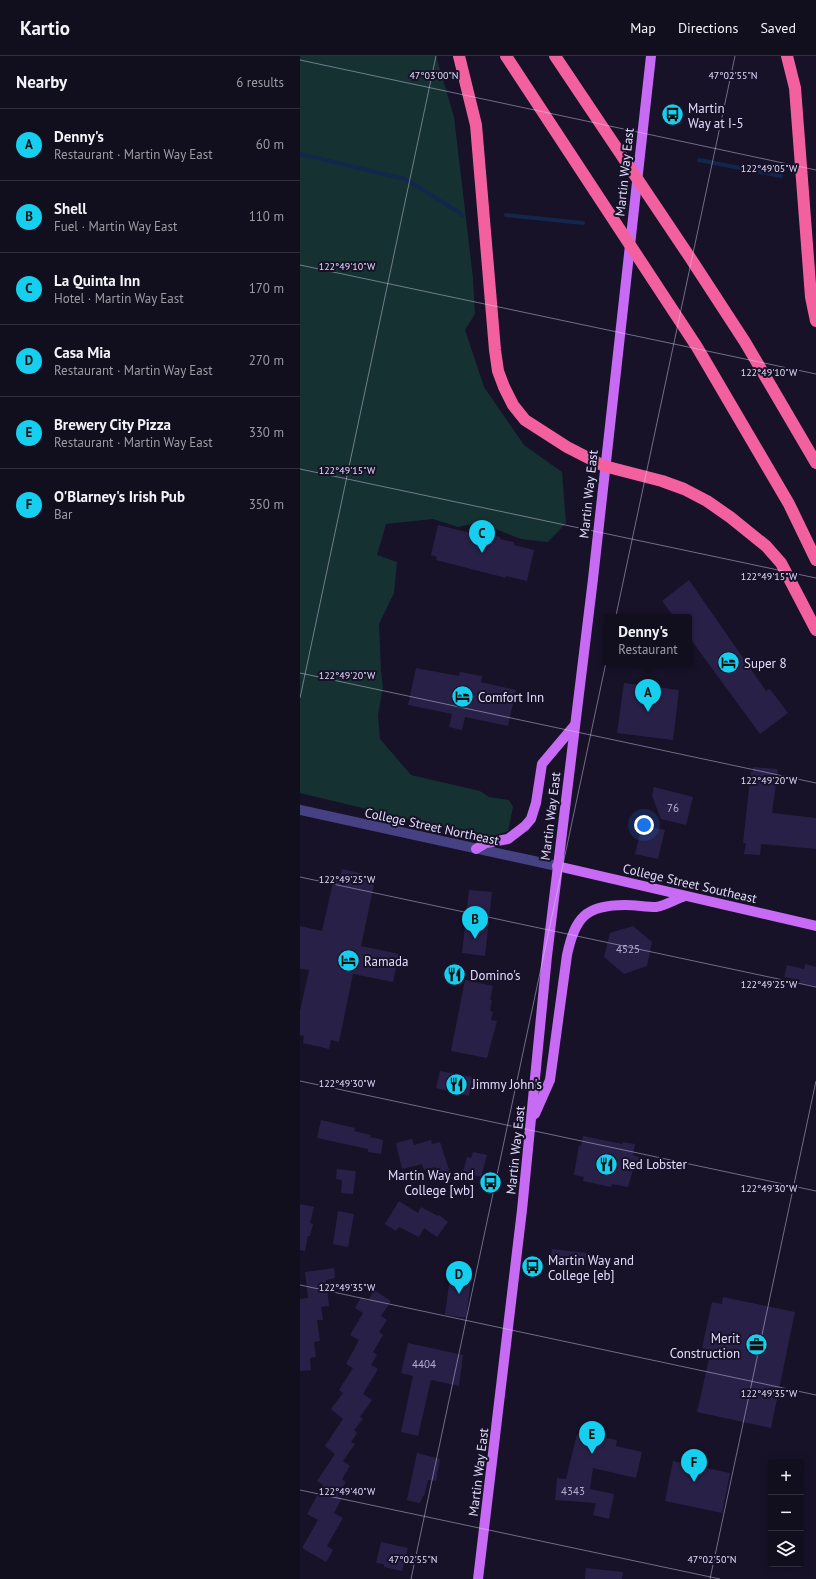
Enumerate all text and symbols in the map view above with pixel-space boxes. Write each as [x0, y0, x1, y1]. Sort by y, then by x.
text: Kartio [20, 16, 70, 40]
text: Map [630, 19, 656, 37]
text: Directions [678, 19, 738, 37]
text: Saved [760, 19, 796, 37]
text: 47°03'00"N [409, 69, 459, 82]
text: 47°02'55"N [708, 69, 758, 82]
text: Nearby [16, 71, 67, 93]
text: 6 results [236, 74, 284, 91]
place label: Martin Way at I-5 [688, 100, 744, 132]
bus stop icon: Martin Way at I-5 [660, 102, 686, 128]
street label: Martin Way East [611, 126, 638, 217]
text: Denny's [54, 127, 104, 146]
text: A [25, 136, 33, 153]
text: 60 m [256, 136, 284, 153]
text: Restaurant · Martin Way East [54, 146, 213, 163]
text: 122°49'05"W [741, 162, 798, 175]
text: Shell [54, 199, 87, 218]
text: B [25, 208, 33, 225]
text: 110 m [249, 208, 284, 225]
text: Fuel · Martin Way East [54, 218, 177, 235]
text: 122°49'10"W [319, 260, 376, 273]
text: La Quinta Inn [54, 271, 140, 290]
text: C [25, 280, 33, 297]
text: 170 m [249, 280, 284, 297]
text: Hotel · Martin Way East [54, 290, 184, 307]
text: Casa Mia [54, 343, 111, 362]
text: D [25, 352, 33, 369]
text: 270 m [249, 352, 284, 369]
text: Restaurant · Martin Way East [54, 362, 213, 379]
text: 122°49'10"W [741, 366, 798, 379]
text: Brewery City Pizza [54, 415, 171, 434]
text: E [26, 424, 32, 441]
text: 330 m [249, 424, 284, 441]
text: Restaurant · Martin Way East [54, 434, 213, 451]
street label: Martin Way East [575, 448, 602, 539]
text: 122°49'15"W [319, 464, 376, 477]
text: O'Blarney's Irish Pub [54, 487, 185, 506]
text: F [26, 496, 32, 513]
text: 350 m [249, 496, 284, 513]
text: Bar [54, 506, 72, 523]
pin: C [469, 520, 495, 553]
text: 122°49'15"W [741, 570, 798, 583]
popup [604, 614, 692, 666]
text: Denny's [618, 622, 668, 641]
text: Restaurant [618, 641, 678, 658]
hotel icon: Super 8 [715, 650, 741, 676]
place label: Super 8 [744, 655, 787, 672]
text: 122°49'20"W [319, 669, 376, 682]
pin: A [635, 679, 661, 712]
hotel icon: Comfort Inn [449, 684, 475, 710]
place label: Comfort Inn [478, 689, 544, 706]
street label: Martin Way East [537, 770, 564, 861]
text: 122°49'20"W [741, 774, 798, 787]
house number: 76 [667, 801, 679, 815]
street label: College Street Northeast [363, 804, 501, 849]
your location [634, 815, 654, 835]
street label: College Street Southeast [621, 860, 759, 907]
text: 122°49'25"W [319, 873, 376, 886]
pin: B [462, 906, 488, 939]
house number: 4525 [616, 942, 640, 956]
hotel icon: Ramada [336, 948, 362, 974]
place label: Ramada [364, 953, 409, 970]
restaurant icon: Domino's [442, 962, 468, 988]
place label: Domino's [470, 967, 520, 984]
text: 122°49'25"W [741, 978, 798, 991]
restaurant icon: Jimmy John's [443, 1071, 469, 1097]
place label: Jimmy John's [471, 1076, 542, 1093]
text: 122°49'30"W [319, 1077, 376, 1090]
street label: Martin Way East [502, 1104, 529, 1195]
restaurant icon: Red Lobster [594, 1151, 620, 1177]
place label: Red Lobster [622, 1156, 687, 1173]
place label: Martin Way and College [wb] [388, 1167, 474, 1199]
bus stop icon: Martin Way and College [wb] [477, 1169, 503, 1195]
text: 122°49'30"W [741, 1182, 798, 1195]
place label: Martin Way and College [eb] [548, 1252, 634, 1284]
bus stop icon: Martin Way and College [eb] [519, 1254, 545, 1280]
pin: D [446, 1261, 472, 1294]
text: 122°49'35"W [319, 1281, 376, 1294]
place label: Merit Construction [670, 1330, 741, 1362]
office icon: Merit Construction [743, 1332, 769, 1358]
house number: 4404 [412, 1357, 436, 1371]
text: 122°49'35"W [741, 1387, 798, 1400]
pin: E [579, 1421, 605, 1454]
street label: Martin Way East [465, 1426, 492, 1517]
pin: F [681, 1449, 707, 1482]
map controls [768, 1459, 804, 1567]
button: + [768, 1459, 804, 1495]
house number: 4343 [561, 1484, 585, 1498]
text: 122°49'40"W [319, 1485, 376, 1498]
button: − [768, 1495, 804, 1531]
button: layers [768, 1531, 804, 1567]
text: 47°02'55"N [388, 1553, 438, 1566]
text: 47°02'50"N [687, 1553, 737, 1566]

